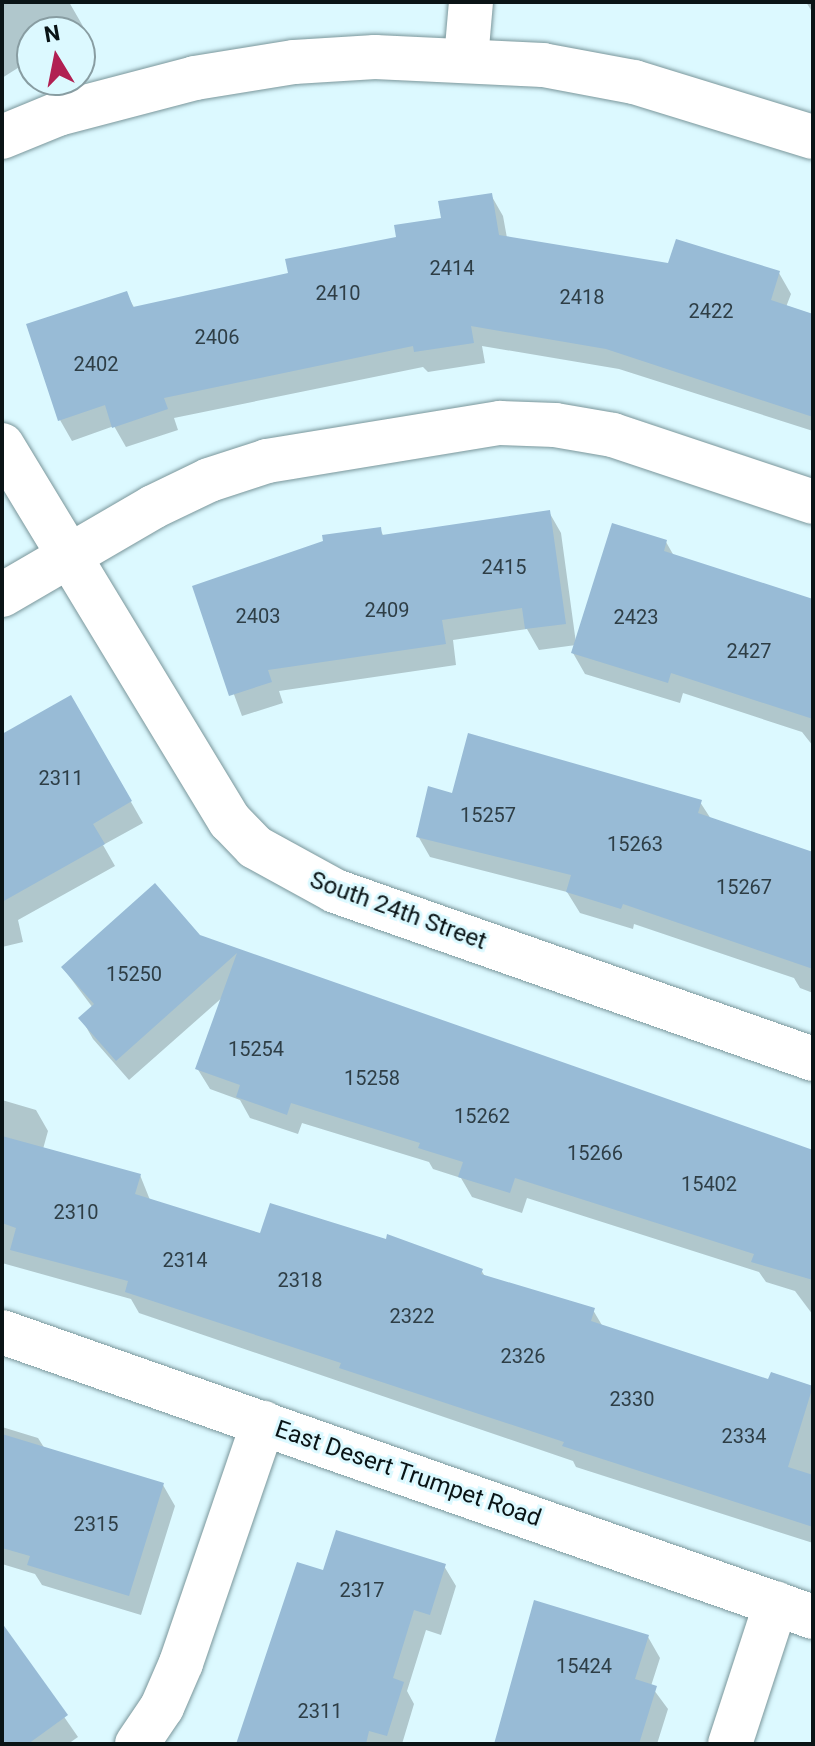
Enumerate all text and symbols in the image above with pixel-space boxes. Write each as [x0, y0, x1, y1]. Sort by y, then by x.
north arrow [16, 16, 96, 96]
text: N [42, 20, 62, 48]
house number: 2414 [430, 256, 474, 280]
house number: 2410 [316, 281, 360, 305]
house number: 2418 [560, 285, 604, 309]
house number: 2422 [689, 299, 733, 323]
house number: 2406 [195, 325, 239, 349]
house number: 2402 [74, 352, 118, 376]
house number: 2415 [482, 555, 526, 579]
house number: 2409 [365, 598, 409, 622]
house number: 2403 [236, 604, 280, 628]
house number: 2423 [614, 605, 658, 629]
house number: 2427 [727, 639, 771, 663]
house number: 2311 [39, 766, 83, 790]
house number: 15257 [460, 803, 516, 827]
house number: 15263 [607, 832, 663, 856]
street label: South 24th Street [306, 866, 490, 956]
house number: 15267 [716, 875, 772, 899]
house number: 15250 [106, 962, 162, 986]
house number: 15254 [228, 1037, 284, 1061]
house number: 15258 [344, 1066, 400, 1090]
house number: 15262 [454, 1104, 510, 1128]
house number: 15266 [567, 1141, 623, 1165]
house number: 15402 [681, 1172, 737, 1196]
house number: 2310 [54, 1200, 98, 1224]
house number: 2314 [163, 1248, 207, 1272]
house number: 2318 [278, 1268, 322, 1292]
house number: 2322 [390, 1304, 434, 1328]
house number: 2326 [501, 1344, 545, 1368]
house number: 2330 [610, 1387, 654, 1411]
street label: East Desert Trumpet Road [271, 1415, 545, 1533]
house number: 2334 [722, 1424, 766, 1448]
house number: 2315 [74, 1512, 118, 1536]
house number: 2317 [340, 1578, 384, 1602]
house number: 15424 [556, 1654, 612, 1678]
house number: 2311 [298, 1699, 342, 1723]

